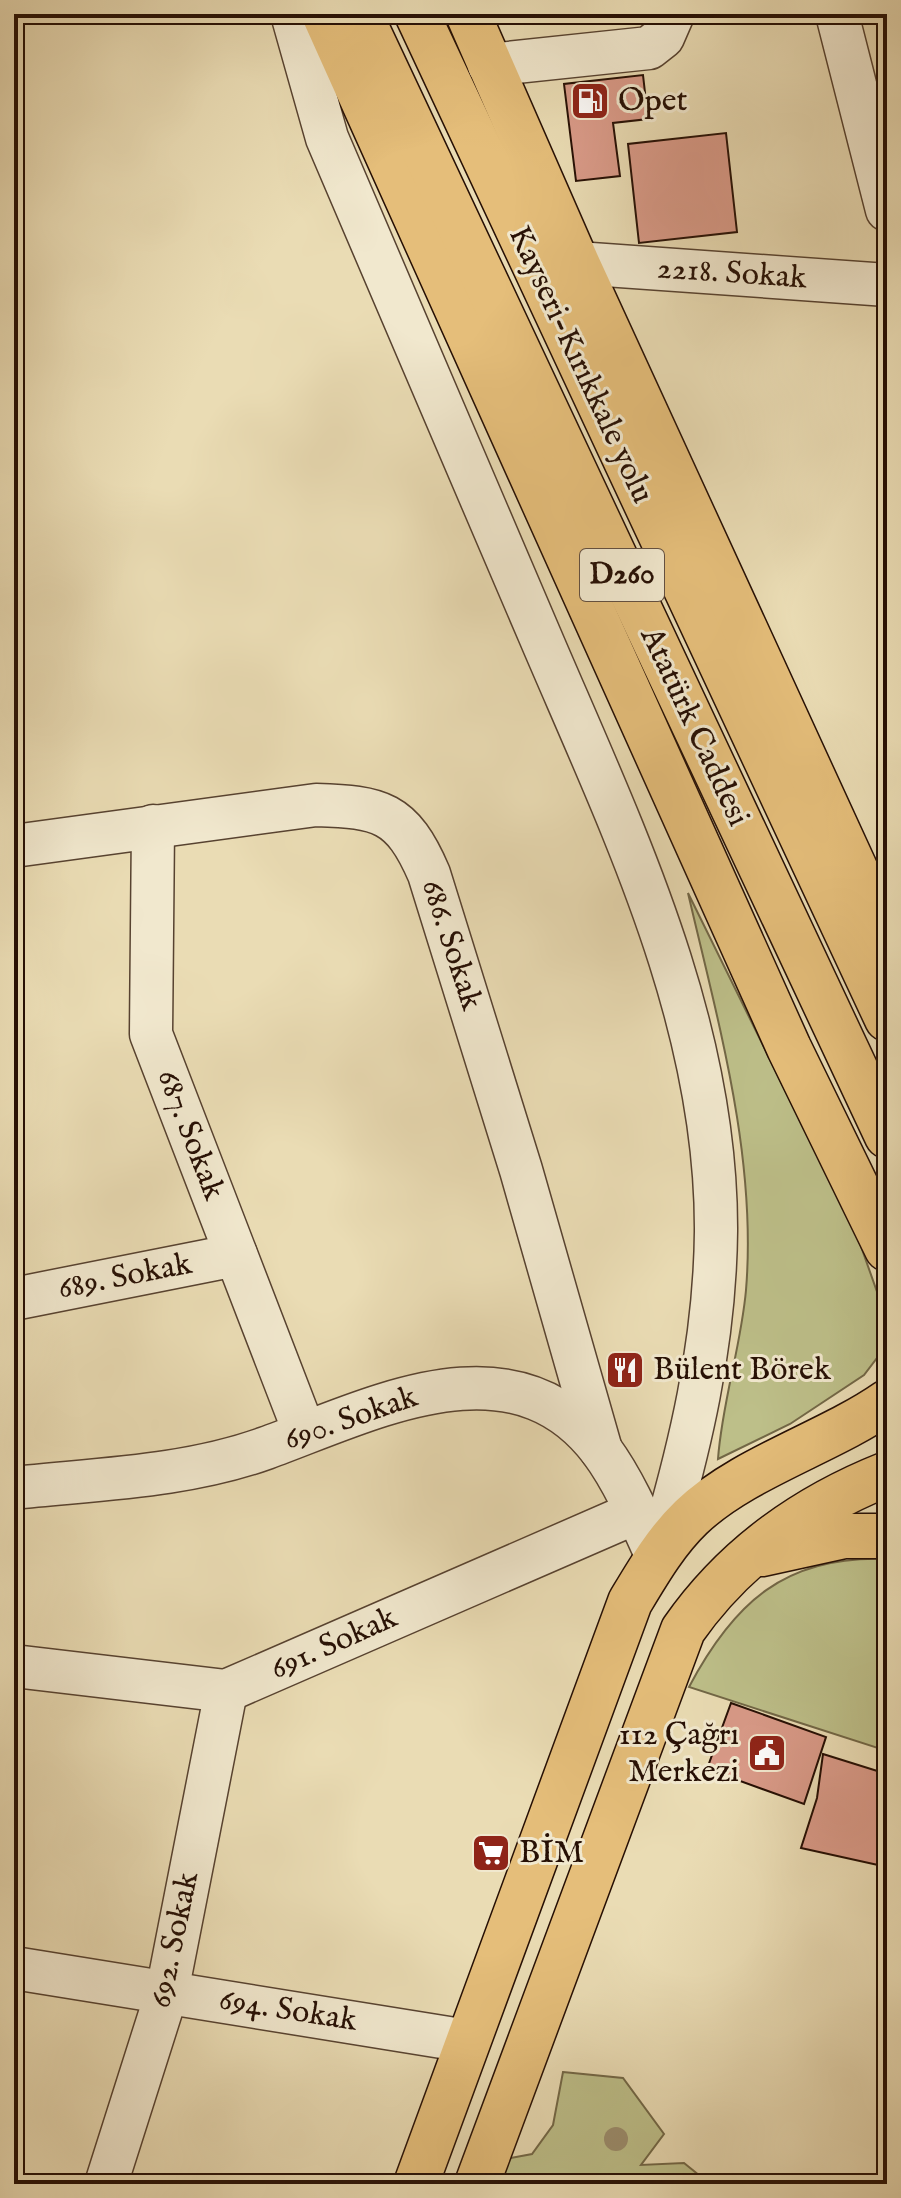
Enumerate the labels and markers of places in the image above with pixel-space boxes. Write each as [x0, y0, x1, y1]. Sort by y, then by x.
fuel station icon: Opet [569, 80, 611, 122]
place label: Opet [618, 81, 688, 122]
restaurant icon: Bülent Börek [604, 1349, 646, 1391]
place label: Bülent Börek [653, 1350, 832, 1391]
place label: 112 Çağrı Merkezi [619, 1715, 739, 1793]
public building icon: 112 Çağrı Merkezi [746, 1732, 788, 1774]
supermarket icon: BİM [470, 1832, 512, 1874]
place label: BİM [519, 1833, 584, 1874]

